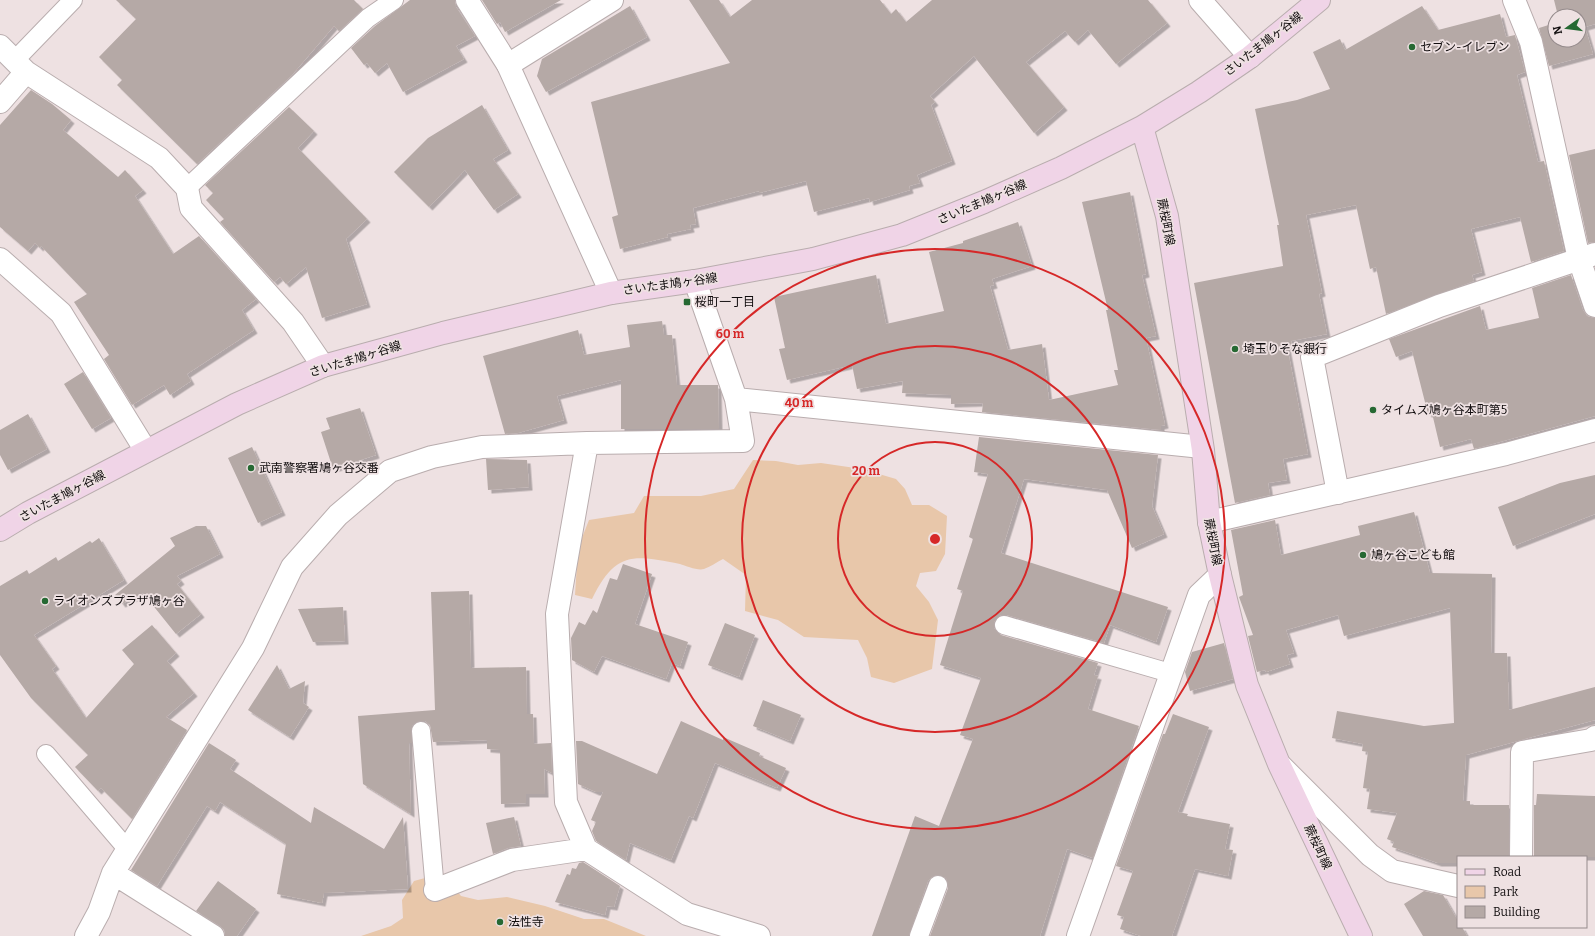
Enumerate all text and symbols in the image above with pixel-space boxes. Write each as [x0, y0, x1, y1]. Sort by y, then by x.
north arrow [1547, 8, 1587, 48]
street label: さいたま鳩ヶ谷線 [1221, 9, 1305, 79]
text: N [1550, 24, 1565, 36]
place label: セブン-イレブン [1420, 40, 1510, 54]
marker: セブン-イレブン [1407, 42, 1417, 52]
street label: さいたま鳩ヶ谷線 [935, 177, 1029, 227]
street label: 蕨桜町線 [1155, 197, 1177, 247]
street label: さいたま鳩ヶ谷線 [622, 270, 718, 298]
place label: 桜町一丁目 [695, 295, 755, 309]
marker: 桜町一丁目 [682, 297, 692, 307]
text: 60 m [716, 327, 745, 341]
street label: さいたま鳩ヶ谷線 [307, 338, 403, 380]
place label: 埼玉りそな銀行 [1243, 342, 1327, 356]
marker: 埼玉りそな銀行 [1230, 344, 1240, 354]
text: 40 m [785, 396, 814, 410]
place label: タイムズ鳩ヶ谷本町第5 [1381, 403, 1507, 417]
marker: タイムズ鳩ヶ谷本町第5 [1368, 405, 1378, 415]
place label: 武南警察署鳩ヶ谷交番 [259, 461, 379, 475]
marker: 武南警察署鳩ヶ谷交番 [246, 463, 256, 473]
text: 20 m [852, 464, 881, 478]
street label: さいたま鳩ヶ谷線 [16, 467, 108, 525]
street label: 蕨桜町線 [1202, 517, 1224, 567]
centre of rings [928, 532, 942, 546]
place label: 鳩ヶ谷こども館 [1371, 548, 1455, 562]
marker: 鳩ヶ谷こども館 [1358, 550, 1368, 560]
place label: ライオンズプラザ鳩ヶ谷 [53, 594, 185, 608]
marker: ライオンズプラザ鳩ヶ谷 [40, 596, 50, 606]
street label: 蕨桜町線 [1302, 822, 1334, 872]
legend [1457, 856, 1587, 928]
text: Road [1493, 865, 1521, 879]
text: Park [1493, 885, 1519, 899]
text: Building [1493, 905, 1540, 919]
place label: 法性寺 [508, 915, 544, 929]
marker: 法性寺 [495, 917, 505, 927]

